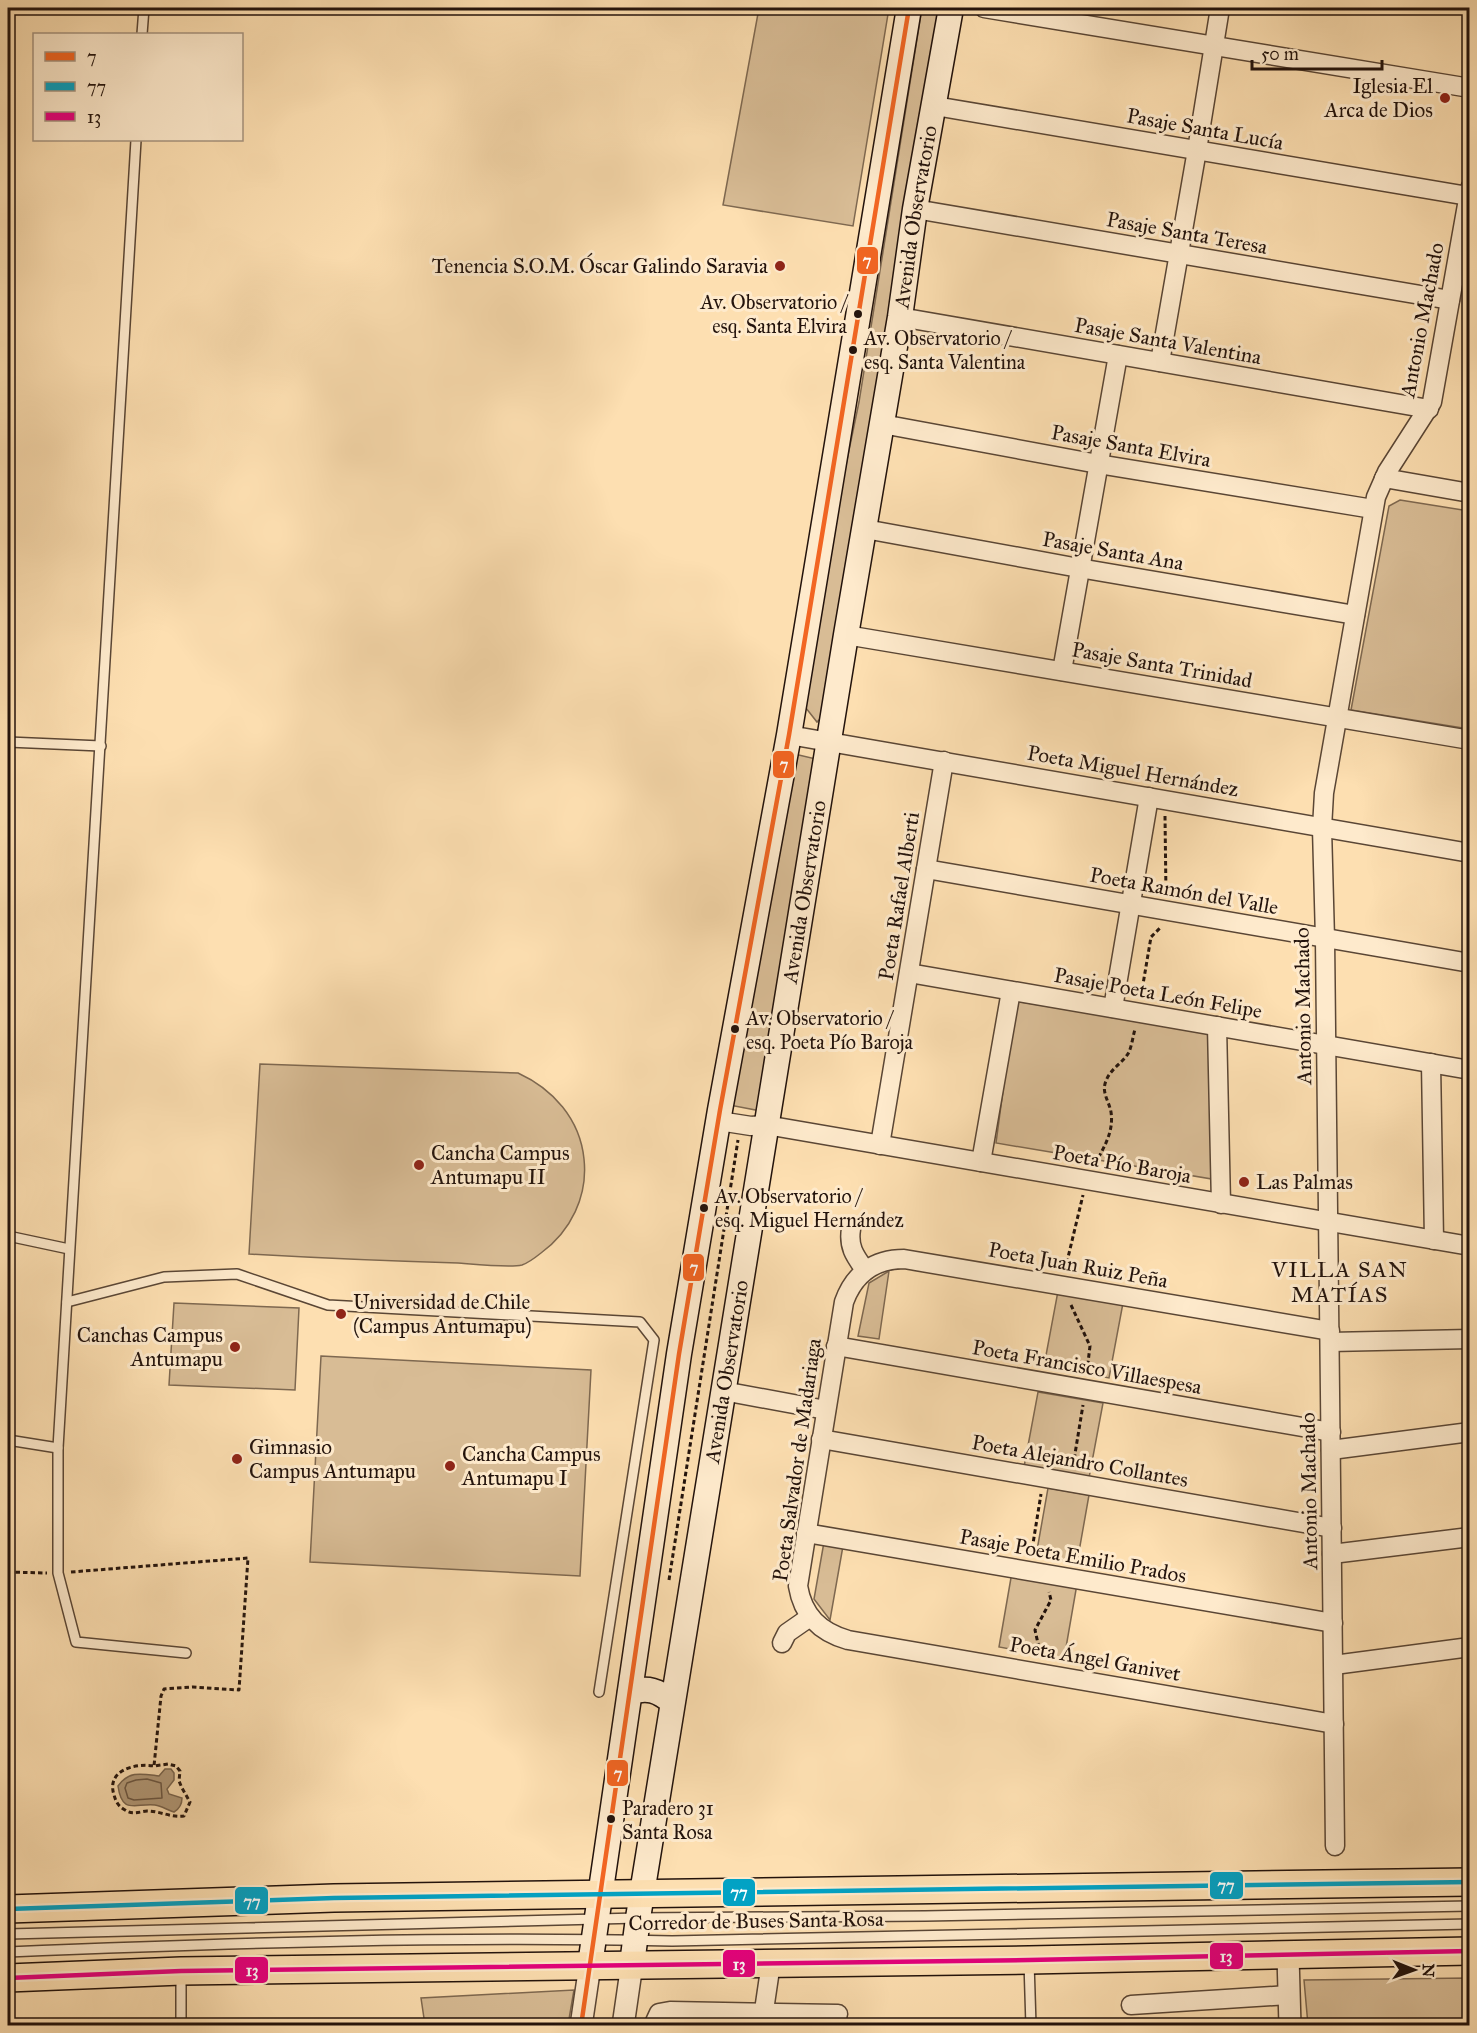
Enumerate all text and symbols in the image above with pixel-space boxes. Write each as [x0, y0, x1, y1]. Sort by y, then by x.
legend [33, 33, 243, 141]
scale bar [1252, 33, 1382, 71]
text: 50 m [1261, 43, 1299, 65]
text: 7 [87, 46, 97, 68]
place label: Iglesia El Arca de Dios [1323, 73, 1433, 123]
text: 77 [87, 76, 106, 98]
marker: Iglesia El Arca de Dios [1438, 91, 1452, 105]
street label: Pasaje Santa Lucía [1125, 102, 1286, 156]
text: 13 [87, 106, 101, 128]
street label: Avenida Observatorio [888, 123, 943, 311]
street label: Pasaje Santa Teresa [1105, 206, 1270, 260]
street label: Antonio Machado [1394, 240, 1450, 401]
line badge: 7 [856, 246, 879, 275]
text: 7 [863, 251, 872, 270]
place label: Tenencia S.O.M. Óscar Galindo Saravia [432, 252, 768, 279]
marker: Tenencia S.O.M. Óscar Galindo Saravia [773, 259, 787, 273]
place label: Av. Observatorio / esq. Santa Elvira [700, 290, 849, 339]
marker: Av. Observatorio / esq. Santa Elvira [852, 308, 864, 320]
street label: Pasaje Santa Valentina [1072, 312, 1264, 370]
place label: Av. Observatorio / esq. Santa Valentina [863, 326, 1026, 375]
marker: Av. Observatorio / esq. Santa Valentina [847, 344, 859, 356]
street label: Pasaje Santa Elvira [1049, 419, 1213, 473]
street label: Pasaje Santa Ana [1040, 526, 1186, 576]
street label: Pasaje Santa Trinidad [1070, 636, 1255, 694]
street label: Poeta Miguel Hernández [1025, 740, 1241, 802]
line badge: 7 [772, 750, 795, 779]
text: 7 [780, 755, 789, 774]
street label: Avenida Observatorio [777, 798, 832, 986]
street label: Poeta Rafael Alberti [873, 810, 925, 982]
street label: Poeta Ramón del Valle [1088, 862, 1281, 920]
street label: Antonio Machado [1289, 927, 1317, 1086]
street label: Pasaje Poeta León Felipe [1052, 962, 1264, 1024]
place label: Av. Observatorio / esq. Poeta Pío Baroja [745, 1006, 914, 1055]
marker: Av. Observatorio / esq. Poeta Pío Baroja [729, 1023, 741, 1035]
street label: Poeta Pío Baroja [1051, 1139, 1193, 1189]
place label: Cancha Campus Antumapu II [430, 1140, 570, 1190]
marker: Cancha Campus Antumapu II [412, 1158, 426, 1172]
place label: Las Palmas [1256, 1169, 1353, 1195]
marker: Las Palmas [1237, 1175, 1251, 1189]
place label: Av. Observatorio / esq. Miguel Hernández [714, 1184, 904, 1233]
marker: Av. Observatorio / esq. Miguel Hernández [698, 1202, 710, 1214]
street label: Poeta Juan Ruiz Peña [986, 1236, 1170, 1294]
line badge: 7 [682, 1253, 705, 1282]
district label: VILLA SAN MATÍAS [1270, 1256, 1409, 1308]
text: 7 [690, 1258, 699, 1277]
street label: Avenida Observatorio [699, 1278, 754, 1466]
place label: Universidad de Chile (Campus Antumapu) [353, 1289, 532, 1339]
marker: Universidad de Chile (Campus Antumapu) [334, 1307, 348, 1321]
place label: Canchas Campus Antumapu [77, 1322, 223, 1372]
street label: Poeta Francisco Villaespesa [970, 1334, 1204, 1400]
street label: Poeta Salvador de Madariaga [767, 1336, 827, 1583]
marker: Canchas Campus Antumapu [228, 1340, 242, 1354]
street label: Antonio Machado [1295, 1412, 1323, 1571]
street label: Poeta Alejandro Collantes [970, 1429, 1190, 1493]
place label: Gimnasio Campus Antumapu [249, 1434, 416, 1484]
place label: Cancha Campus Antumapu I [461, 1441, 601, 1491]
marker: Gimnasio Campus Antumapu [230, 1452, 244, 1466]
marker: Cancha Campus Antumapu I [443, 1459, 457, 1473]
street label: Pasaje Poeta Emilio Prados [958, 1523, 1188, 1589]
street label: Poeta Ángel Ganivet [1007, 1631, 1183, 1687]
line badge: 7 [606, 1759, 629, 1787]
text: 7 [614, 1764, 623, 1783]
place label: Paradero 31 Santa Rosa [622, 1796, 714, 1844]
marker: Paradero 31 Santa Rosa [605, 1813, 617, 1825]
line badge: 77 [1209, 1871, 1244, 1900]
text: 77 [1217, 1876, 1235, 1895]
line badge: 77 [722, 1878, 756, 1907]
text: 77 [730, 1883, 748, 1902]
line badge: 77 [234, 1886, 269, 1915]
text: 77 [243, 1892, 261, 1911]
street label: Corredor de Buses Santa Rosa [628, 1906, 884, 1936]
north arrow [1384, 1940, 1444, 2000]
line badge: 13 [1209, 1942, 1244, 1970]
text: 13 [1220, 1947, 1232, 1967]
line badge: 13 [722, 1949, 756, 1978]
text: 13 [733, 1955, 745, 1975]
line badge: 13 [234, 1956, 269, 1984]
text: 13 [246, 1961, 258, 1981]
text: N [1419, 1963, 1438, 1978]

